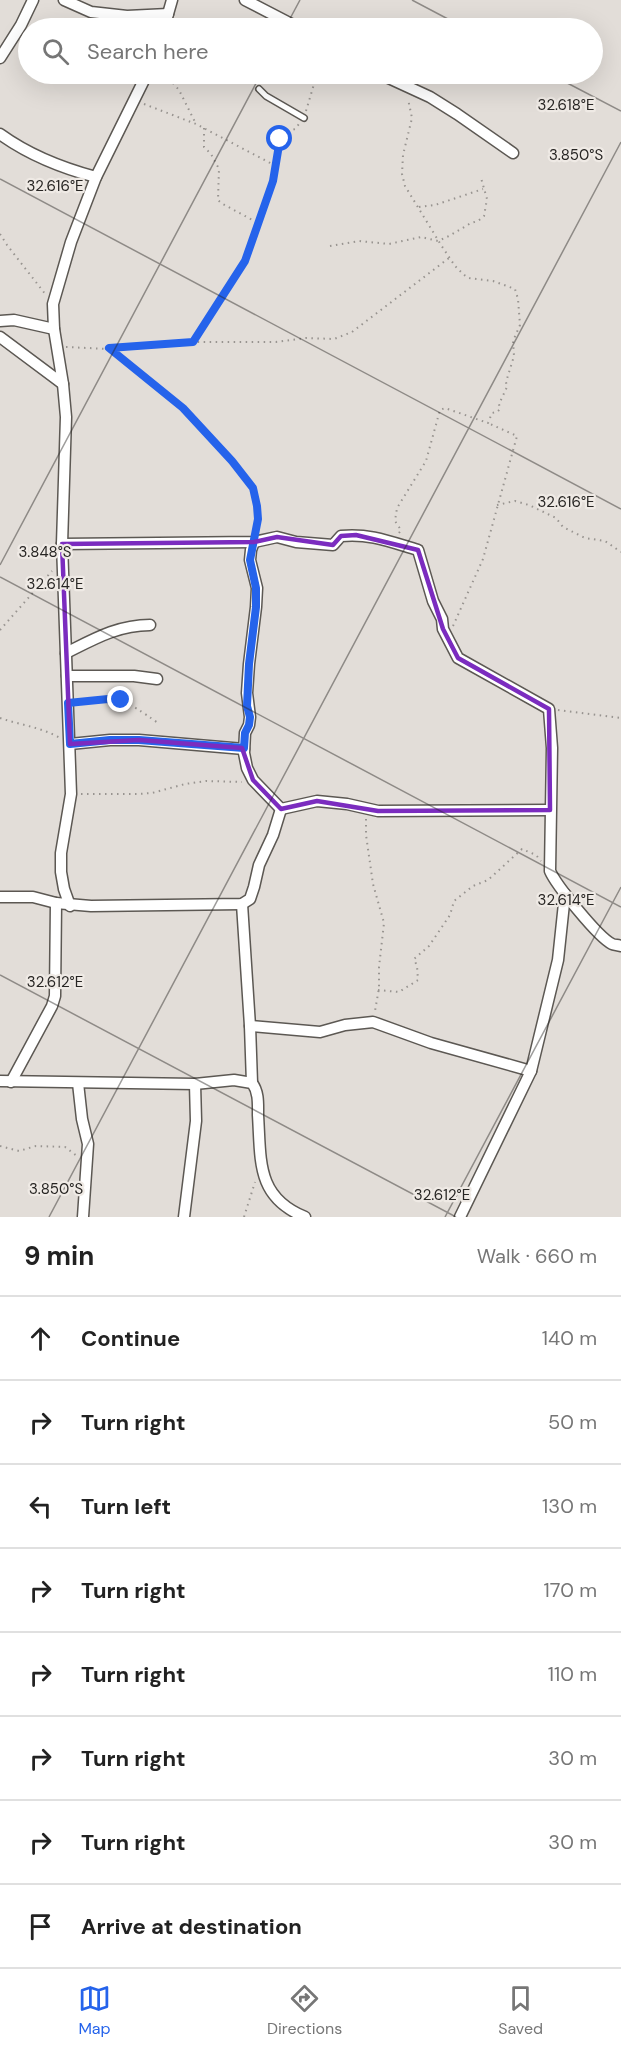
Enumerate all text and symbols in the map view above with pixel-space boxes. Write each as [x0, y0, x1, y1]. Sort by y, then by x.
search box [18, 18, 603, 84]
icon: search [39, 35, 72, 68]
text: Search here [87, 37, 208, 66]
text: 32.618°E [538, 95, 594, 115]
route start [266, 125, 292, 151]
text: 3.850°S [549, 145, 603, 165]
text: 32.616°E [26, 176, 84, 196]
text: 32.616°E [537, 492, 595, 512]
text: 3.848°S [18, 542, 72, 562]
text: 32.614°E [27, 574, 83, 594]
route end [107, 686, 133, 712]
text: 32.614°E [538, 890, 594, 910]
text: 32.612°E [27, 972, 83, 992]
text: 3.850°S [29, 1179, 83, 1199]
text: 32.612°E [414, 1185, 470, 1205]
text: 9 min [24, 1239, 94, 1273]
text: Walk · 660 m [477, 1243, 597, 1269]
icon: ahead [24, 1322, 57, 1355]
text: Continue [81, 1324, 180, 1353]
text: 140 m [542, 1325, 597, 1351]
icon: right [24, 1406, 57, 1439]
text: Turn right [81, 1408, 186, 1437]
text: 50 m [548, 1409, 597, 1435]
icon: left [24, 1490, 57, 1523]
text: Turn left [81, 1492, 171, 1521]
text: 130 m [542, 1493, 597, 1519]
icon: right [24, 1574, 57, 1607]
text: Turn right [81, 1576, 186, 1605]
text: 170 m [544, 1577, 597, 1603]
icon: right [24, 1658, 57, 1691]
text: Turn right [81, 1660, 186, 1689]
text: 110 m [548, 1661, 597, 1687]
icon: right [24, 1742, 57, 1775]
text: Turn right [81, 1744, 186, 1773]
text: 30 m [548, 1745, 597, 1771]
icon: right [24, 1826, 57, 1859]
text: Turn right [81, 1828, 186, 1857]
text: 30 m [548, 1829, 597, 1855]
icon: arrive [24, 1910, 57, 1943]
text: Arrive at destination [81, 1912, 302, 1941]
tab: Map [78, 1982, 111, 2039]
tab: Directions [267, 1982, 342, 2039]
tab: Saved [498, 1982, 543, 2039]

